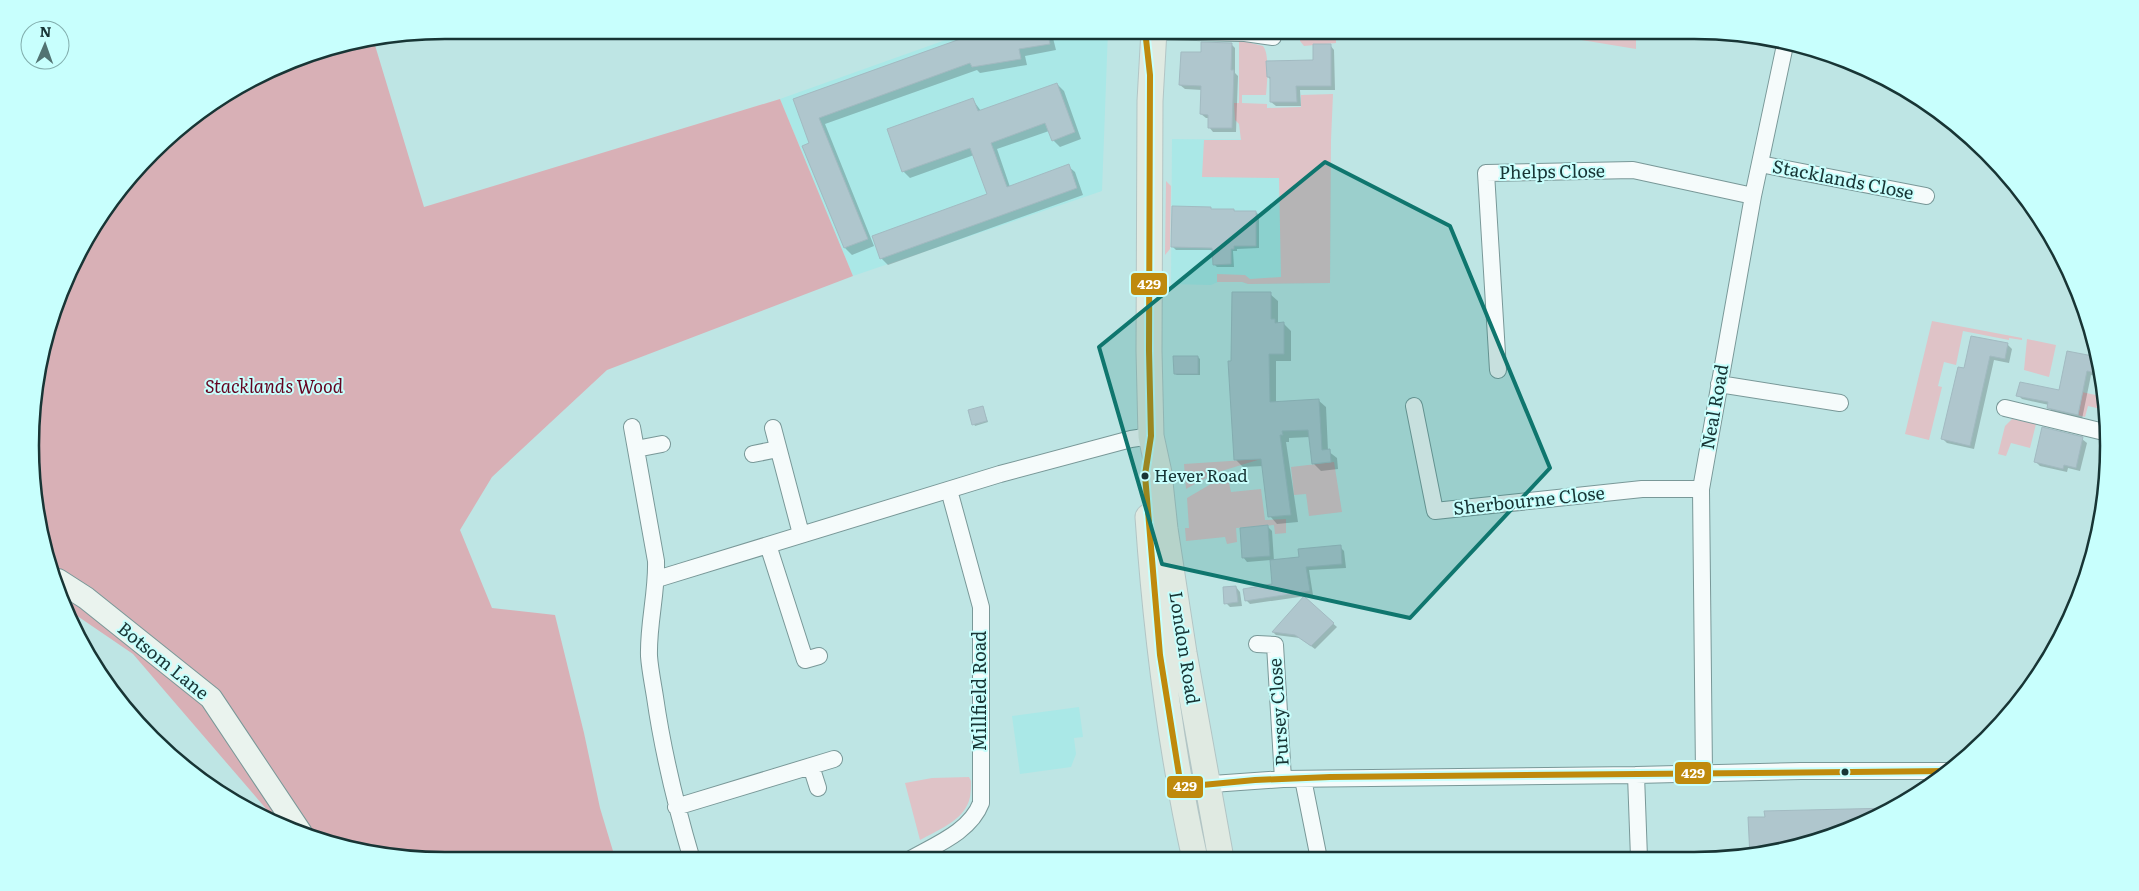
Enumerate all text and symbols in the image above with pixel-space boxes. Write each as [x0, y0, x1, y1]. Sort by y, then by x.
north arrow [20, 20, 70, 70]
text: N [39, 21, 52, 41]
street label: Stacklands Close [1770, 152, 1916, 205]
street label: Phelps Close [1499, 156, 1605, 185]
line badge: 429 [1130, 272, 1168, 296]
text: 429 [1137, 273, 1161, 293]
street label: Neal Road [1693, 362, 1734, 452]
park label: Stacklands Wood [205, 372, 344, 399]
place label: Hever Road [1154, 462, 1248, 487]
marker: Hever Road [1140, 471, 1150, 481]
street label: Sherbourne Close [1452, 478, 1606, 521]
street label: London Road [1163, 589, 1208, 706]
street label: Botsom Lane [112, 614, 215, 705]
street label: Millfield Road [965, 631, 992, 751]
street label: Pursey Close [1260, 657, 1295, 767]
line badge: 429 [1674, 761, 1712, 785]
text: 429 [1681, 762, 1705, 782]
unlabelled marker [1840, 767, 1850, 777]
line badge: 429 [1166, 775, 1204, 799]
text: 429 [1173, 775, 1197, 795]

